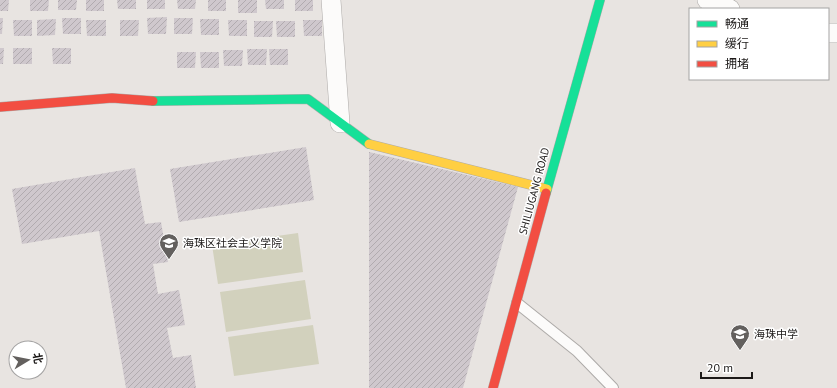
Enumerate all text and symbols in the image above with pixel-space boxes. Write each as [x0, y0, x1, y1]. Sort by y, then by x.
legend [689, 8, 829, 80]
text: 畅通 [725, 16, 749, 31]
text: 缓行 [725, 36, 749, 51]
text: 拥堵 [725, 56, 749, 71]
street label: SHILIUGANG ROAD [516, 146, 552, 236]
school or university icon: 海珠区社会主义学院 [158, 232, 180, 260]
place label: 海珠区社会主义学院 [183, 236, 282, 250]
school or university icon: 海珠中学 [729, 323, 751, 351]
place label: 海珠中学 [754, 327, 798, 341]
north arrow [8, 340, 48, 380]
text: 北 [30, 352, 46, 365]
scale bar [701, 354, 752, 380]
text: 20 m [707, 360, 733, 375]

